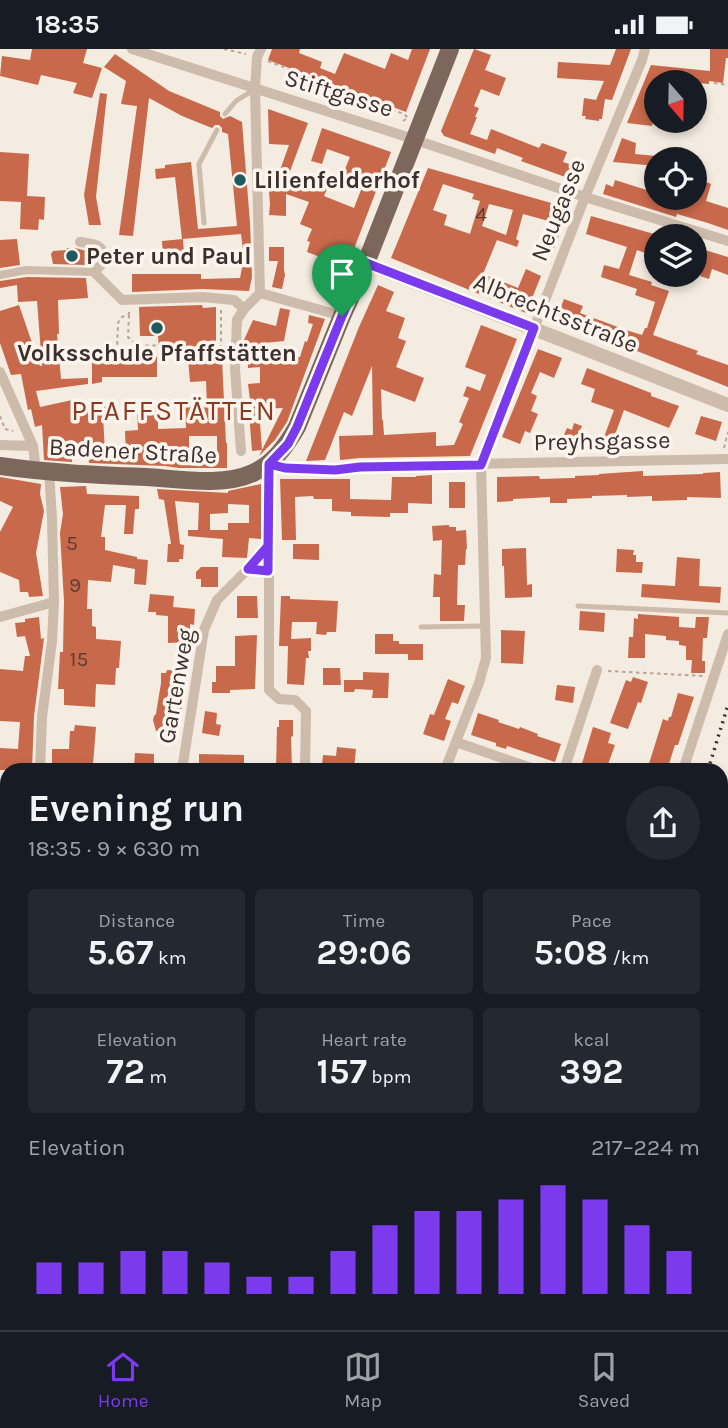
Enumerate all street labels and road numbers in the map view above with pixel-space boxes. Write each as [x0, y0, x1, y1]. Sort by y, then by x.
street label: Stiftgasse [281, 63, 397, 123]
street label: Neugasse [525, 155, 591, 265]
street label: Albrechtsstraße [470, 267, 642, 359]
street label: Preyhsgasse [533, 426, 671, 456]
street label: Badener Straße [48, 433, 218, 469]
street label: Gartenweg [152, 626, 200, 746]

